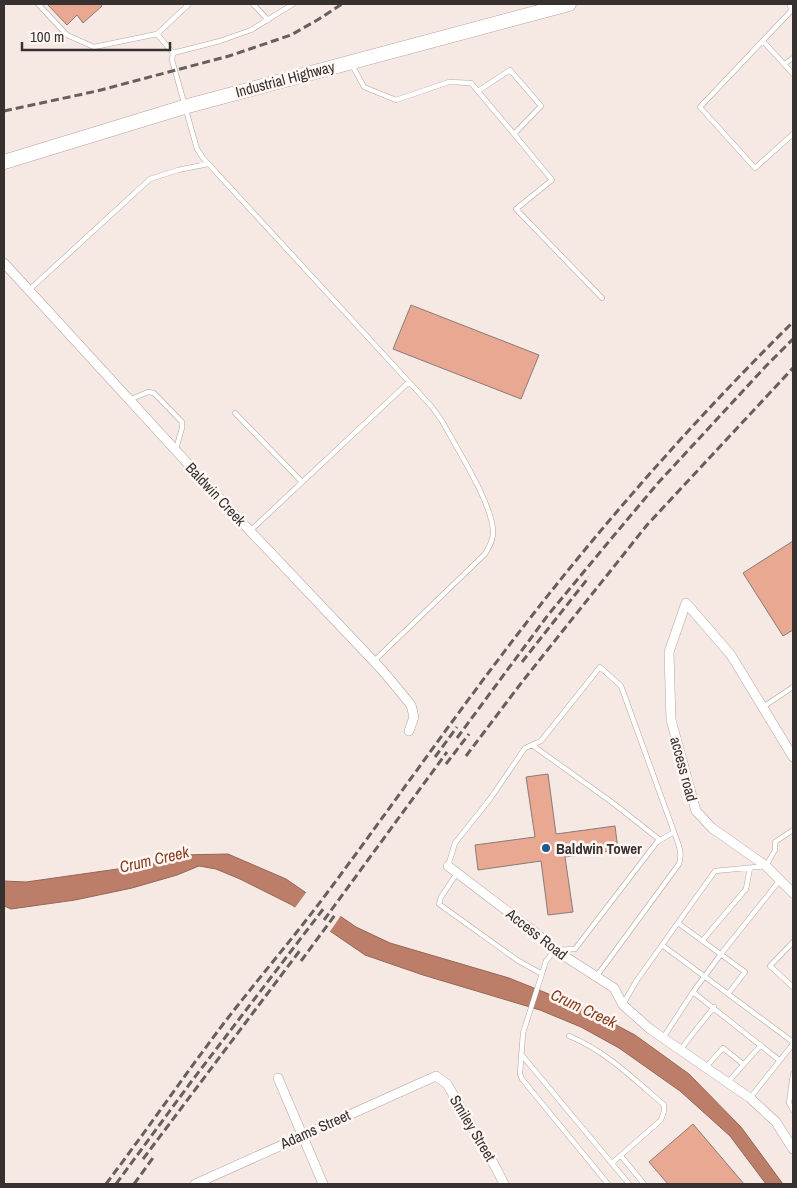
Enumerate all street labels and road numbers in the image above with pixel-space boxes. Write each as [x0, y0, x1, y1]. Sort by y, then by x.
street label: Industrial Highway [233, 55, 338, 102]
street label: Baldwin Creek [181, 458, 252, 531]
street label: access road [665, 734, 703, 804]
street label: Access Road [501, 903, 572, 965]
street label: Smiley Street [445, 1091, 501, 1166]
street label: Adams Street [276, 1104, 354, 1154]

